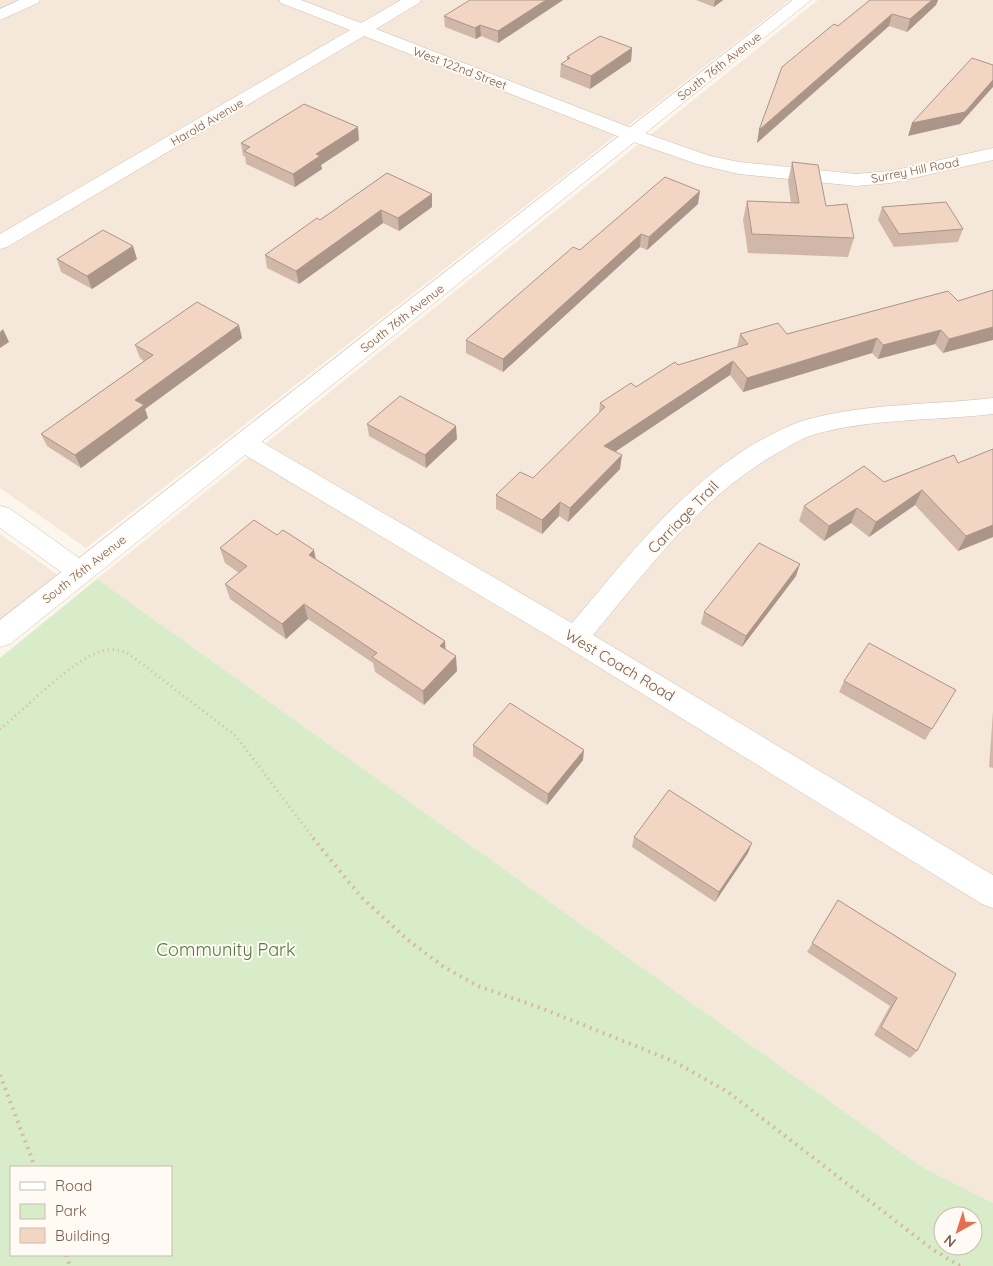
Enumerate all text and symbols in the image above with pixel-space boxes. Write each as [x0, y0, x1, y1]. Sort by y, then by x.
street label: South 76th Avenue [674, 28, 764, 103]
street label: West 122nd Street [411, 43, 509, 93]
street label: Harold Avenue [168, 95, 246, 149]
street label: Surrey Hill Road [870, 154, 960, 186]
street label: South 76th Avenue [357, 280, 447, 355]
street label: Carriage Trail [644, 477, 722, 557]
street label: South 76th Avenue [39, 531, 129, 606]
street label: West Coach Road [562, 625, 678, 705]
park label: Community Park [156, 938, 296, 961]
legend [10, 1166, 172, 1256]
text: Road [55, 1176, 92, 1195]
text: Park [55, 1201, 87, 1220]
north arrow [933, 1206, 983, 1256]
text: Building [55, 1226, 110, 1245]
text: N [940, 1231, 959, 1251]

